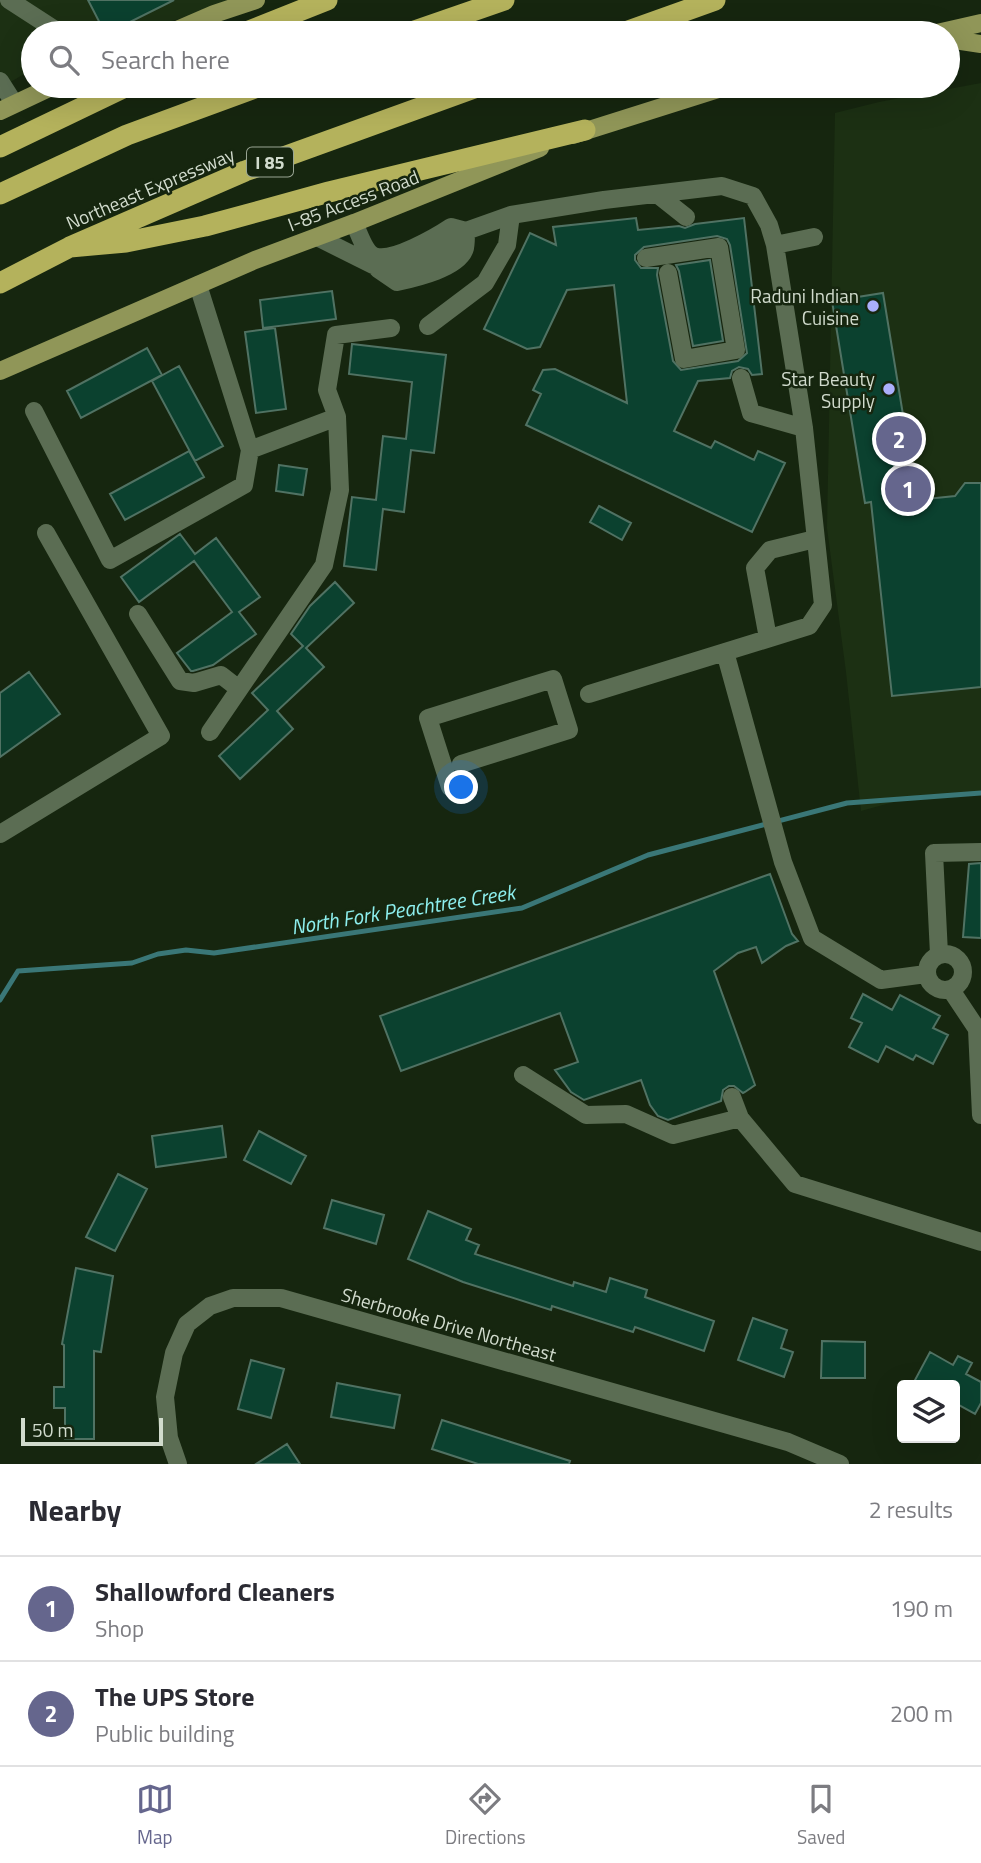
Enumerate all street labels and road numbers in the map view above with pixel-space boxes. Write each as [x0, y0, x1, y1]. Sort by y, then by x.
street label: Northeast Expressway [61, 139, 239, 237]
road number: I 85 [247, 148, 293, 176]
street label: I-85 Access Road [283, 162, 423, 238]
street label: Sherbrooke Drive Northeast [338, 1279, 560, 1369]

